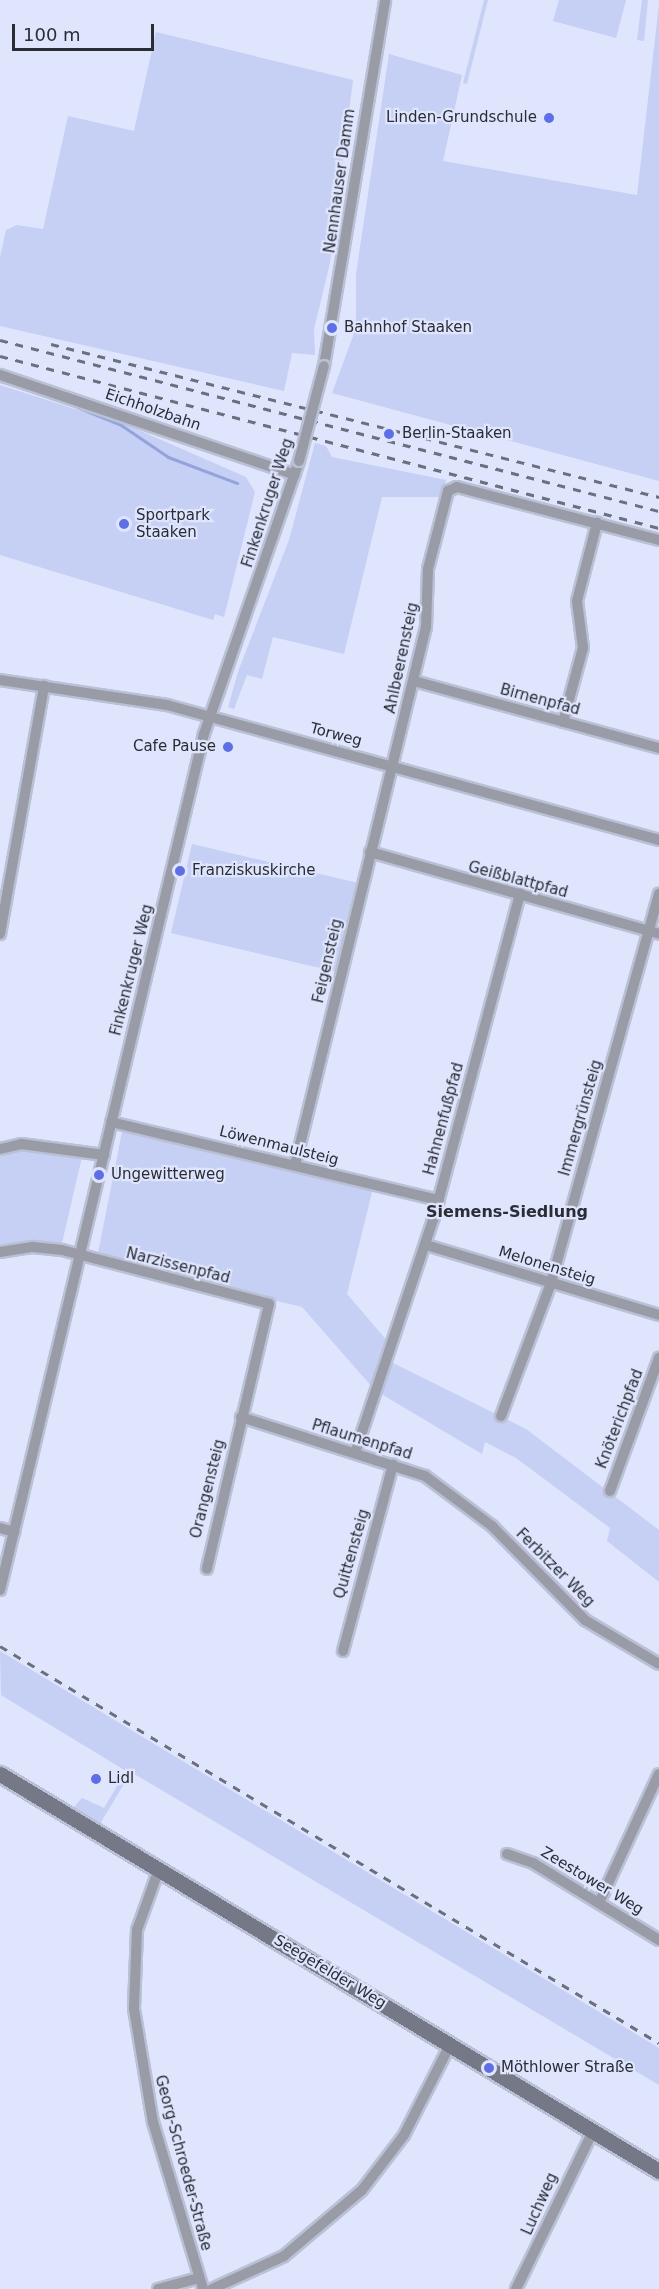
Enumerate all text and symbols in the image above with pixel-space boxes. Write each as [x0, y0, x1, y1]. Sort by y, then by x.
scale bar [15, 12, 158, 50]
text: 100 m [23, 24, 81, 45]
street label: Nennhauser Damm [321, 108, 359, 254]
place label: Linden-Grundschule [386, 109, 537, 127]
marker: Linden-Grundschule [542, 111, 556, 125]
place label: Bahnhof Staaken [344, 319, 472, 337]
marker: Bahnhof Staaken [325, 321, 339, 335]
street label: Eichholzbahn [103, 385, 203, 435]
marker: Berlin-Staaken [380, 425, 398, 443]
place label: Berlin-Staaken [402, 425, 512, 443]
street label: Finkenkruger Weg [239, 436, 297, 570]
place label: Sportpark Staaken [136, 506, 210, 541]
marker: Sportpark Staaken [117, 517, 131, 531]
street label: Ahlbeerensteig [381, 601, 423, 715]
street label: Birnenpfad [498, 681, 582, 719]
street label: Torweg [308, 719, 364, 751]
place label: Cafe Pause [133, 738, 216, 756]
marker: Cafe Pause [221, 740, 235, 754]
street label: Geißblattpfad [466, 858, 570, 902]
place label: Franziskuskirche [192, 862, 315, 880]
marker: Franziskuskirche [173, 864, 187, 878]
street label: Finkenkruger Weg [107, 902, 157, 1038]
street label: Feigensteig [310, 917, 346, 1005]
street label: Immergrünsteig [556, 1058, 606, 1178]
street label: Hahnenfußpfad [420, 1061, 468, 1177]
street label: Löwenmaulsteig [217, 1122, 341, 1170]
place label: Ungewitterweg [111, 1166, 225, 1184]
marker: Ungewitterweg [92, 1168, 106, 1182]
district label: Siemens-Siedlung [426, 1202, 588, 1222]
street label: Melonensteig [496, 1243, 598, 1289]
street label: Narzissenpfad [124, 1244, 232, 1288]
street label: Knöterichpfad [593, 1367, 647, 1471]
street label: Pflaumenpfad [310, 1416, 414, 1464]
street label: Orangensteig [187, 1438, 229, 1540]
street label: Quittensteig [331, 1507, 373, 1601]
street label: Ferbitzer Weg [512, 1525, 598, 1611]
place label: Lidl [108, 1770, 134, 1788]
marker: Lidl [89, 1772, 103, 1786]
street label: Zeestower Weg [537, 1843, 647, 1919]
street label: Seegefelder Weg [271, 1931, 389, 2013]
place label: Möthlower Straße [501, 2059, 634, 2077]
marker: Möthlower Straße [482, 2061, 496, 2075]
street label: Georg-Schroeder-Straße [151, 2073, 215, 2253]
street label: Luchweg [518, 2170, 562, 2238]

